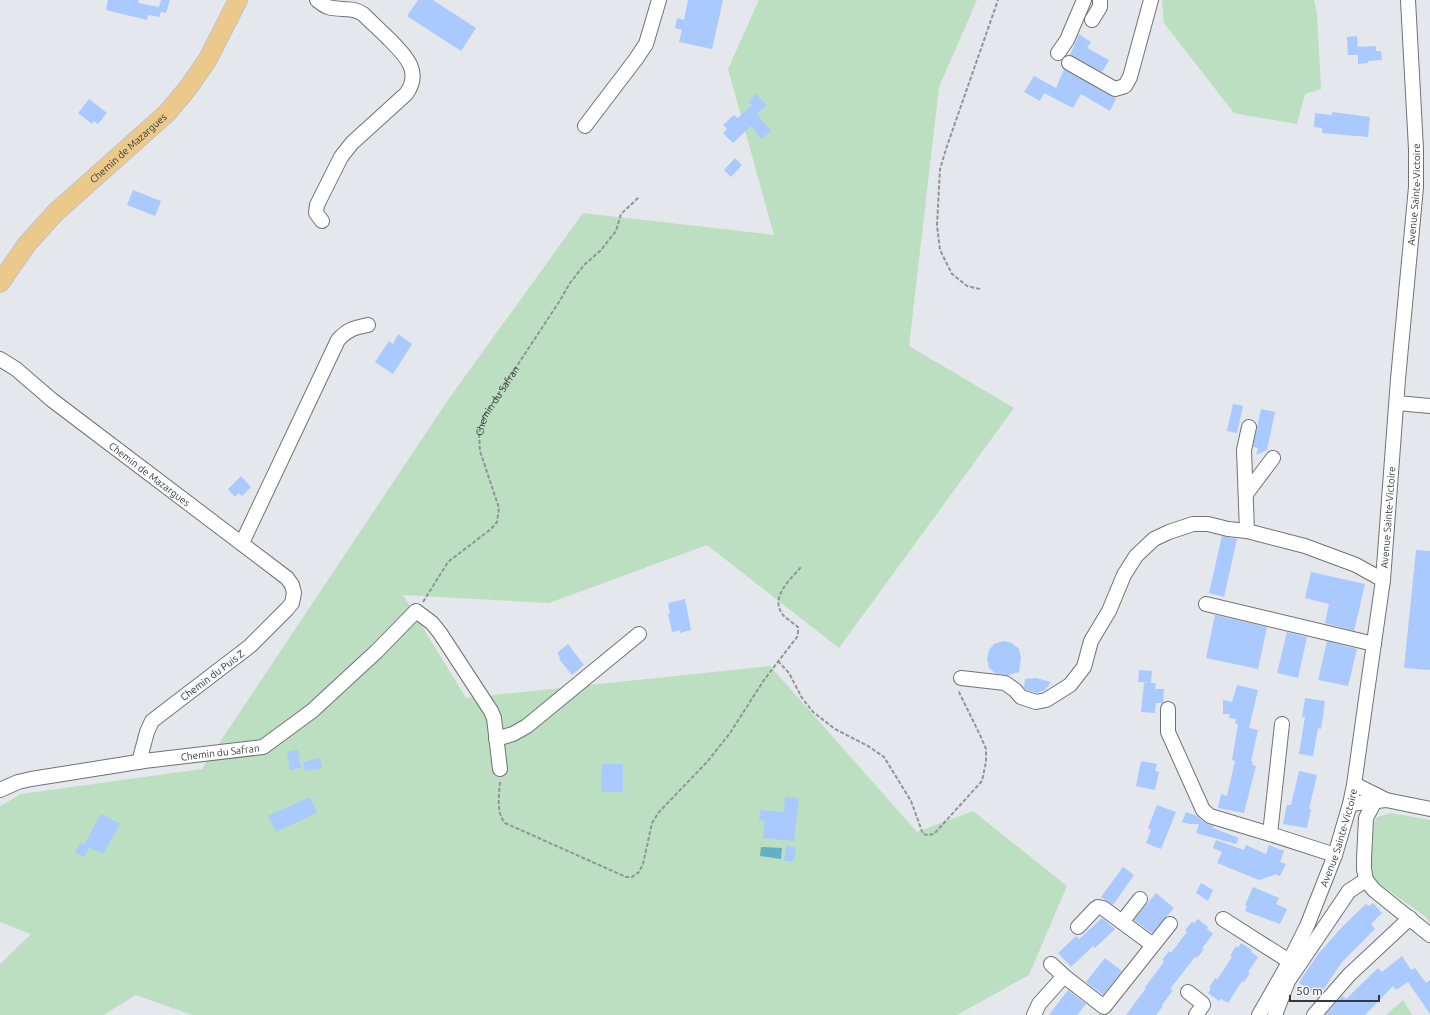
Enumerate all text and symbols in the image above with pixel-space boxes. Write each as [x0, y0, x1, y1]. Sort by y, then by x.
street label: Chemin de Mazargues [88, 111, 169, 185]
street label: Avenue Sainte-Victoire [1406, 143, 1422, 246]
street label: Chemin du Safran [474, 364, 521, 437]
street label: Chemin de Mazargues [107, 440, 192, 509]
street label: Avenue Sainte-Victoire [1379, 466, 1397, 569]
street label: Chemin du Puis Z [178, 648, 246, 703]
street label: Chemin du Safran [180, 742, 260, 763]
street label: Avenue Sainte-Victoire [1318, 788, 1359, 888]
scale bar [1290, 977, 1379, 1003]
text: 50 m [1296, 984, 1323, 997]

